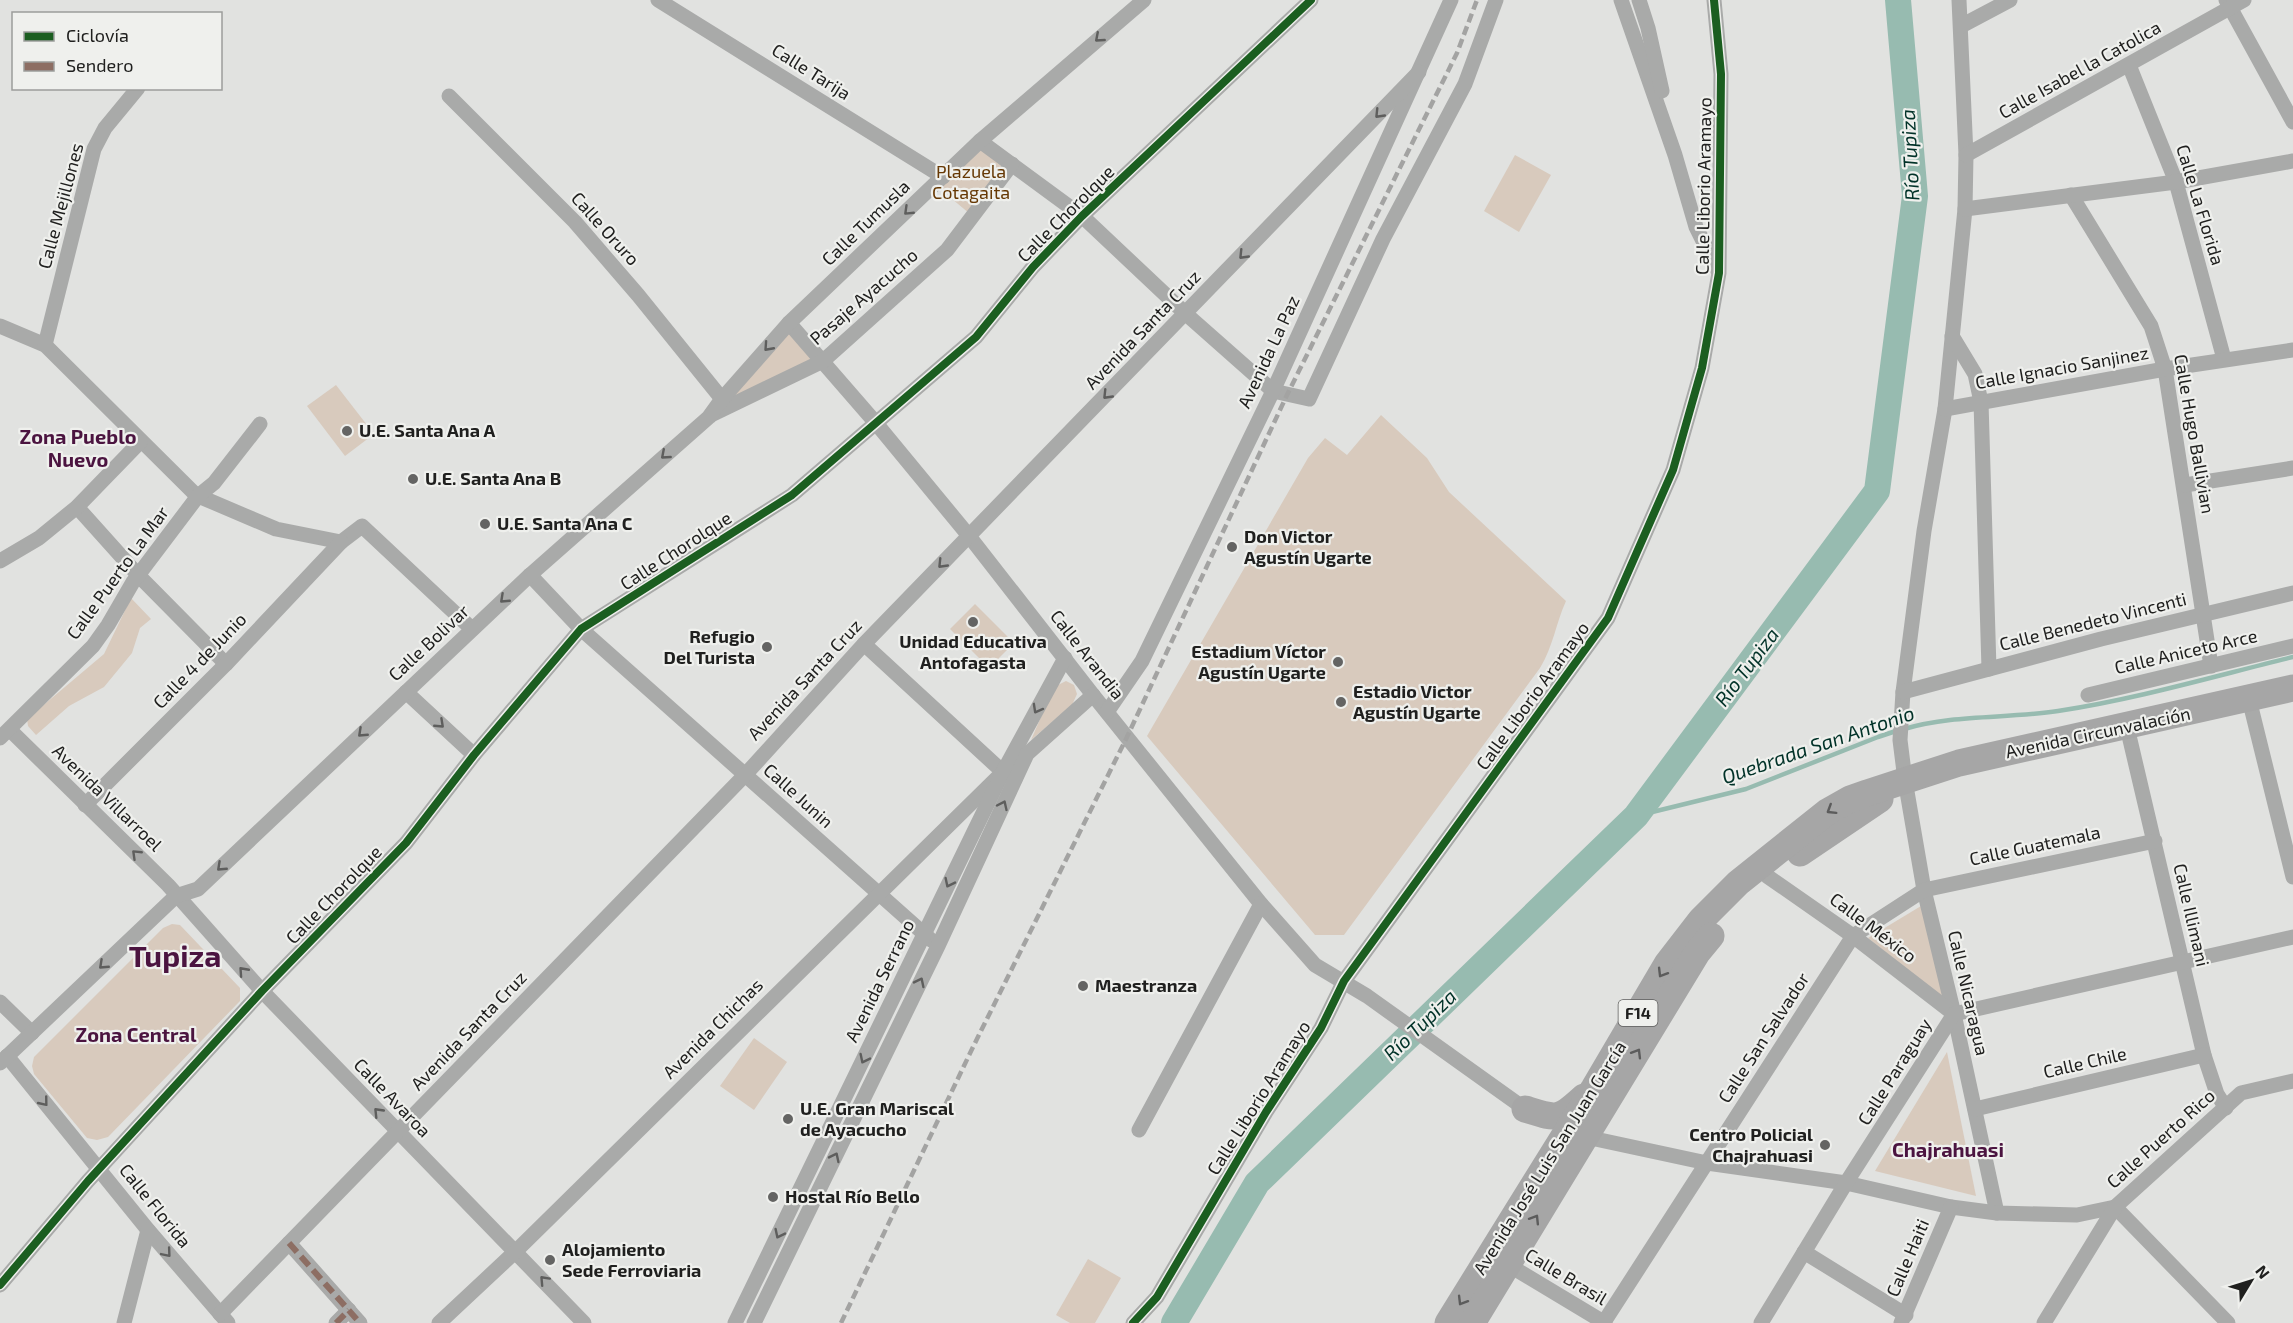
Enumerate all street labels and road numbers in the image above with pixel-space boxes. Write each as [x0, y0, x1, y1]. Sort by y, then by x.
street label: Calle Isabel la Catolica [1995, 15, 2164, 123]
street label: Calle Tarija [768, 38, 855, 104]
street label: Calle Liborio Aramayo [1690, 97, 1716, 275]
street label: Calle Mejillones [33, 141, 87, 271]
street label: Calle La Florida [2172, 142, 2230, 268]
street label: Calle Chorolque [1012, 160, 1118, 266]
street label: Calle Tumusla [817, 175, 914, 270]
street label: Calle Oruro [567, 187, 644, 270]
street label: Pasaje Ayacucho [805, 243, 922, 349]
street label: Avenida Santa Cruz [1080, 265, 1205, 393]
street label: Avenida La Paz [1232, 292, 1304, 411]
street label: Calle Ignacio Sanjinez [1973, 341, 2150, 393]
street label: Calle Hugo Ballivian [2170, 352, 2220, 515]
street label: Calle Puerto La Mar [61, 501, 173, 643]
street label: Calle Chorolque [616, 506, 735, 594]
street label: Calle Benedeto Vincenti [1997, 587, 2189, 655]
street label: Calle Bolivar [383, 599, 473, 685]
street label: Calle Arandia [1046, 605, 1130, 704]
street label: Calle 4 de Junio [148, 608, 251, 713]
street label: Avenida Santa Cruz [743, 614, 866, 744]
street label: Calle Liborio Aramayo [1471, 617, 1593, 774]
street label: Calle Aniceto Arce [2112, 624, 2259, 678]
street label: Avenida Circunvalación [2003, 702, 2192, 762]
street label: Avenida Villarroel [48, 739, 168, 856]
street label: Calle Junin [759, 758, 838, 832]
street label: Calle Guatemala [1967, 820, 2102, 870]
street label: Calle Chorolque [281, 841, 386, 948]
street label: Calle Illimani [2169, 861, 2214, 968]
street label: Calle México [1826, 887, 1921, 967]
street label: Avenida Serrano [840, 916, 918, 1046]
street label: Calle Nicaragua [1944, 928, 1994, 1057]
street label: Avenida Santa Cruz [406, 966, 531, 1094]
street label: Calle San Salvador [1713, 968, 1814, 1107]
street label: Avenida Chichas [658, 974, 767, 1083]
road number: F14 [1618, 1000, 1658, 1026]
street label: Calle Paraguay [1853, 1014, 1936, 1129]
street label: Calle Liborio Aramayo [1202, 1016, 1315, 1179]
street label: Avenida José Luis San Juan García [1468, 1037, 1630, 1278]
street label: Calle Chile [2041, 1042, 2129, 1082]
street label: Calle Avaroa [350, 1053, 436, 1141]
street label: Calle Puerto Rico [2102, 1084, 2219, 1193]
street label: Calle Florida [115, 1159, 196, 1252]
street label: Calle Haiti [1881, 1215, 1933, 1300]
street label: Calle Brasil [1522, 1243, 1612, 1310]

